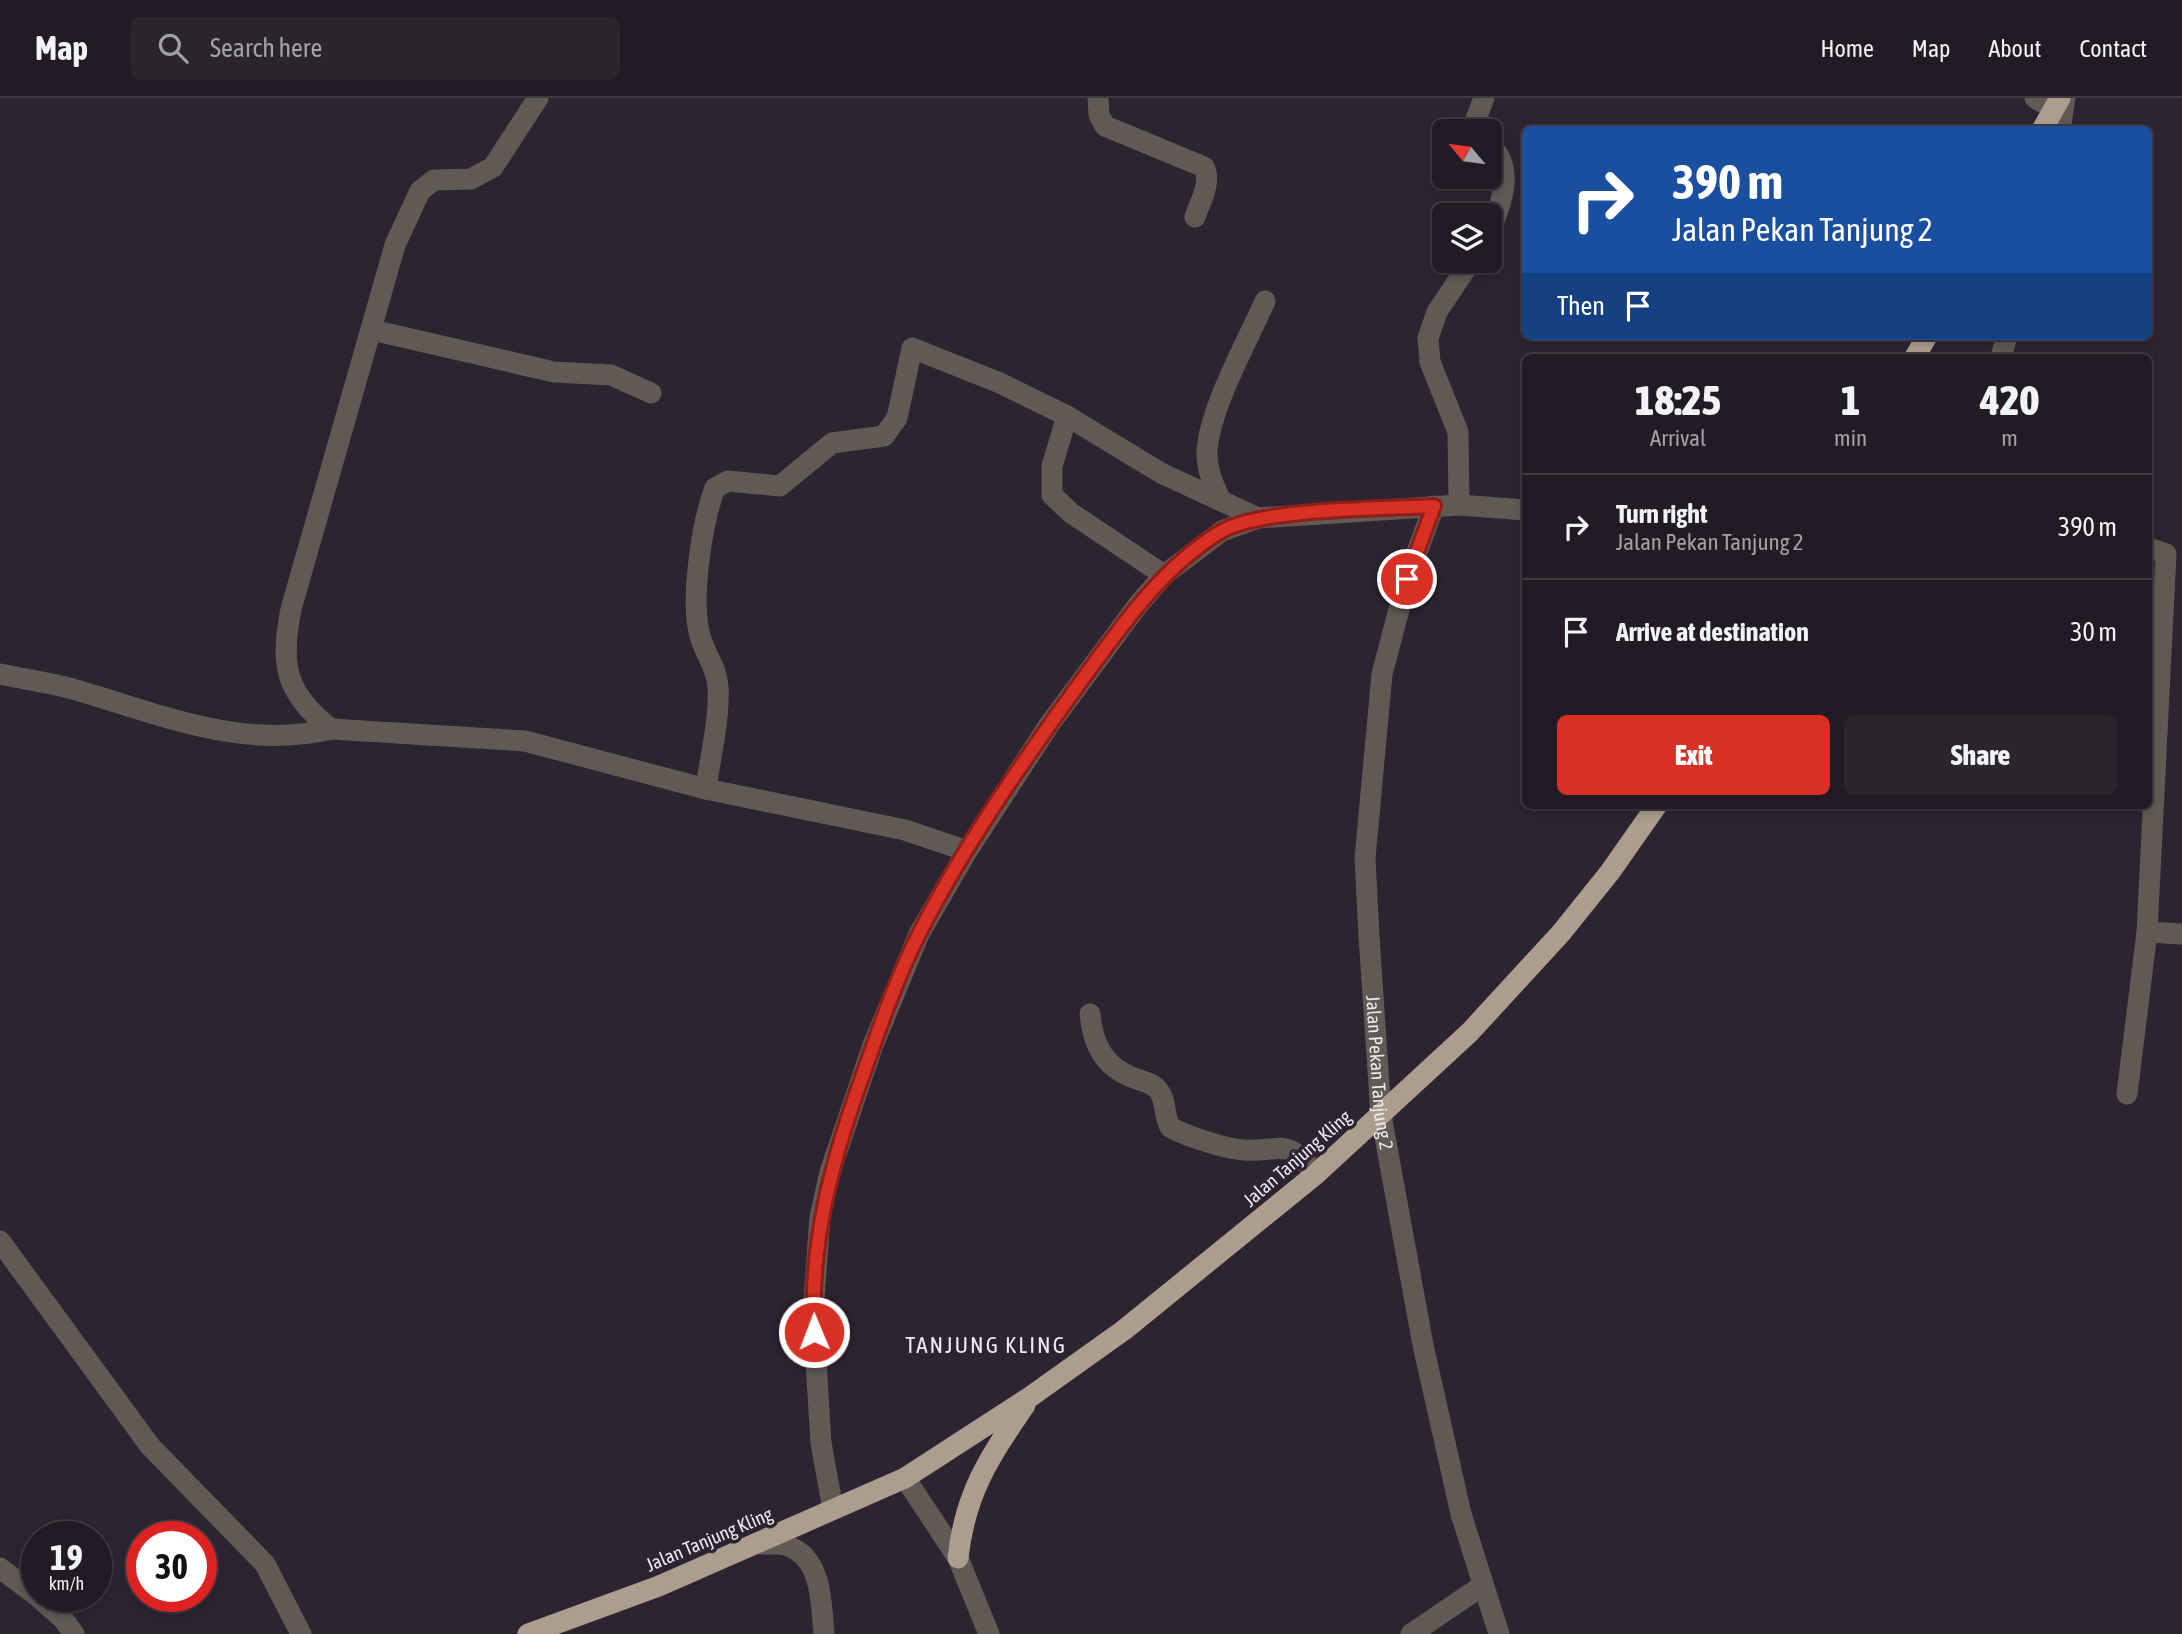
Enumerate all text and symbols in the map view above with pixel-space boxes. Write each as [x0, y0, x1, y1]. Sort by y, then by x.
search box [130, 17, 620, 80]
text: Map [35, 29, 88, 67]
icon: search [154, 29, 192, 67]
text: Search here [210, 33, 322, 63]
text: Home [1820, 35, 1874, 62]
text: Map [1912, 35, 1950, 62]
text: About [1988, 35, 2041, 62]
text: Contact [2079, 35, 2147, 62]
north arrow [1432, 119, 1502, 189]
map controls [1432, 119, 1502, 273]
text: 390 m [1672, 153, 1783, 209]
icon: right [1557, 154, 1648, 245]
button: layers [1432, 203, 1502, 273]
text: Jalan Pekan Tanjung 2 [1672, 211, 1933, 248]
icon: arrive [1619, 287, 1657, 325]
text: Then [1557, 291, 1605, 321]
text: 18:25 [1635, 376, 1721, 424]
text: 1 [1841, 376, 1860, 424]
text: 420 [1980, 376, 2039, 424]
text: Arrival [1650, 425, 1706, 451]
text: min [1834, 425, 1867, 451]
text: m [2001, 425, 2018, 451]
text: Turn right [1616, 499, 1707, 529]
icon: right [1557, 508, 1595, 546]
text: 390 m [2058, 512, 2117, 542]
text: Jalan Pekan Tanjung 2 [1616, 529, 1804, 555]
pin [1377, 549, 1437, 609]
icon: arrive [1388, 560, 1426, 598]
icon: arrive [1557, 613, 1595, 651]
text: Arrive at destination [1616, 617, 1809, 647]
text: 30 m [2070, 617, 2117, 647]
button: Exit [1557, 715, 1830, 795]
button: Share [1844, 715, 2117, 795]
street label: Jalan Pekan Tanjung 2 [1362, 995, 1398, 1152]
street label: Jalan Tanjung Kling [1239, 1105, 1356, 1211]
position arrow [777, 1295, 851, 1369]
district label: TANJUNG KLING [905, 1332, 1067, 1358]
street label: Jalan Tanjung Kling [642, 1502, 776, 1576]
speed limit sign: 30 [126, 1521, 217, 1612]
text: 19 [50, 1537, 83, 1577]
text: km/h [49, 1573, 84, 1594]

